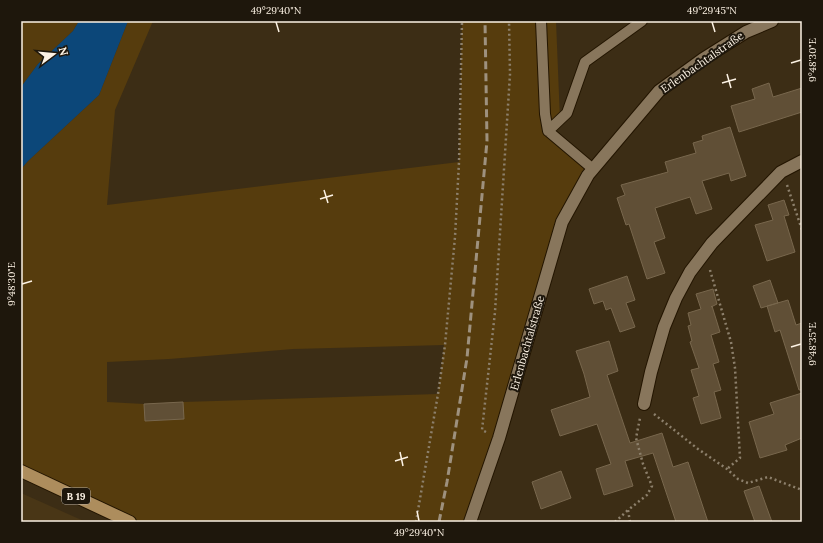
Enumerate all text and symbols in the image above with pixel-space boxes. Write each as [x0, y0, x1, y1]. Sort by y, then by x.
text: 49°29'40"N [251, 4, 302, 17]
text: 49°29'45"N [687, 4, 737, 17]
street label: Erlenbachtalstraße [658, 28, 746, 96]
north arrow [34, 34, 74, 74]
text: 9°48'30"E [806, 38, 819, 82]
text: N [56, 45, 72, 58]
text: 9°48'30"E [5, 262, 18, 306]
street label: Erlenbachtalstraße [507, 294, 547, 392]
text: 9°48'35"E [806, 322, 819, 366]
road number: B 19 [62, 488, 90, 504]
text: 49°29'40"N [394, 526, 445, 539]

